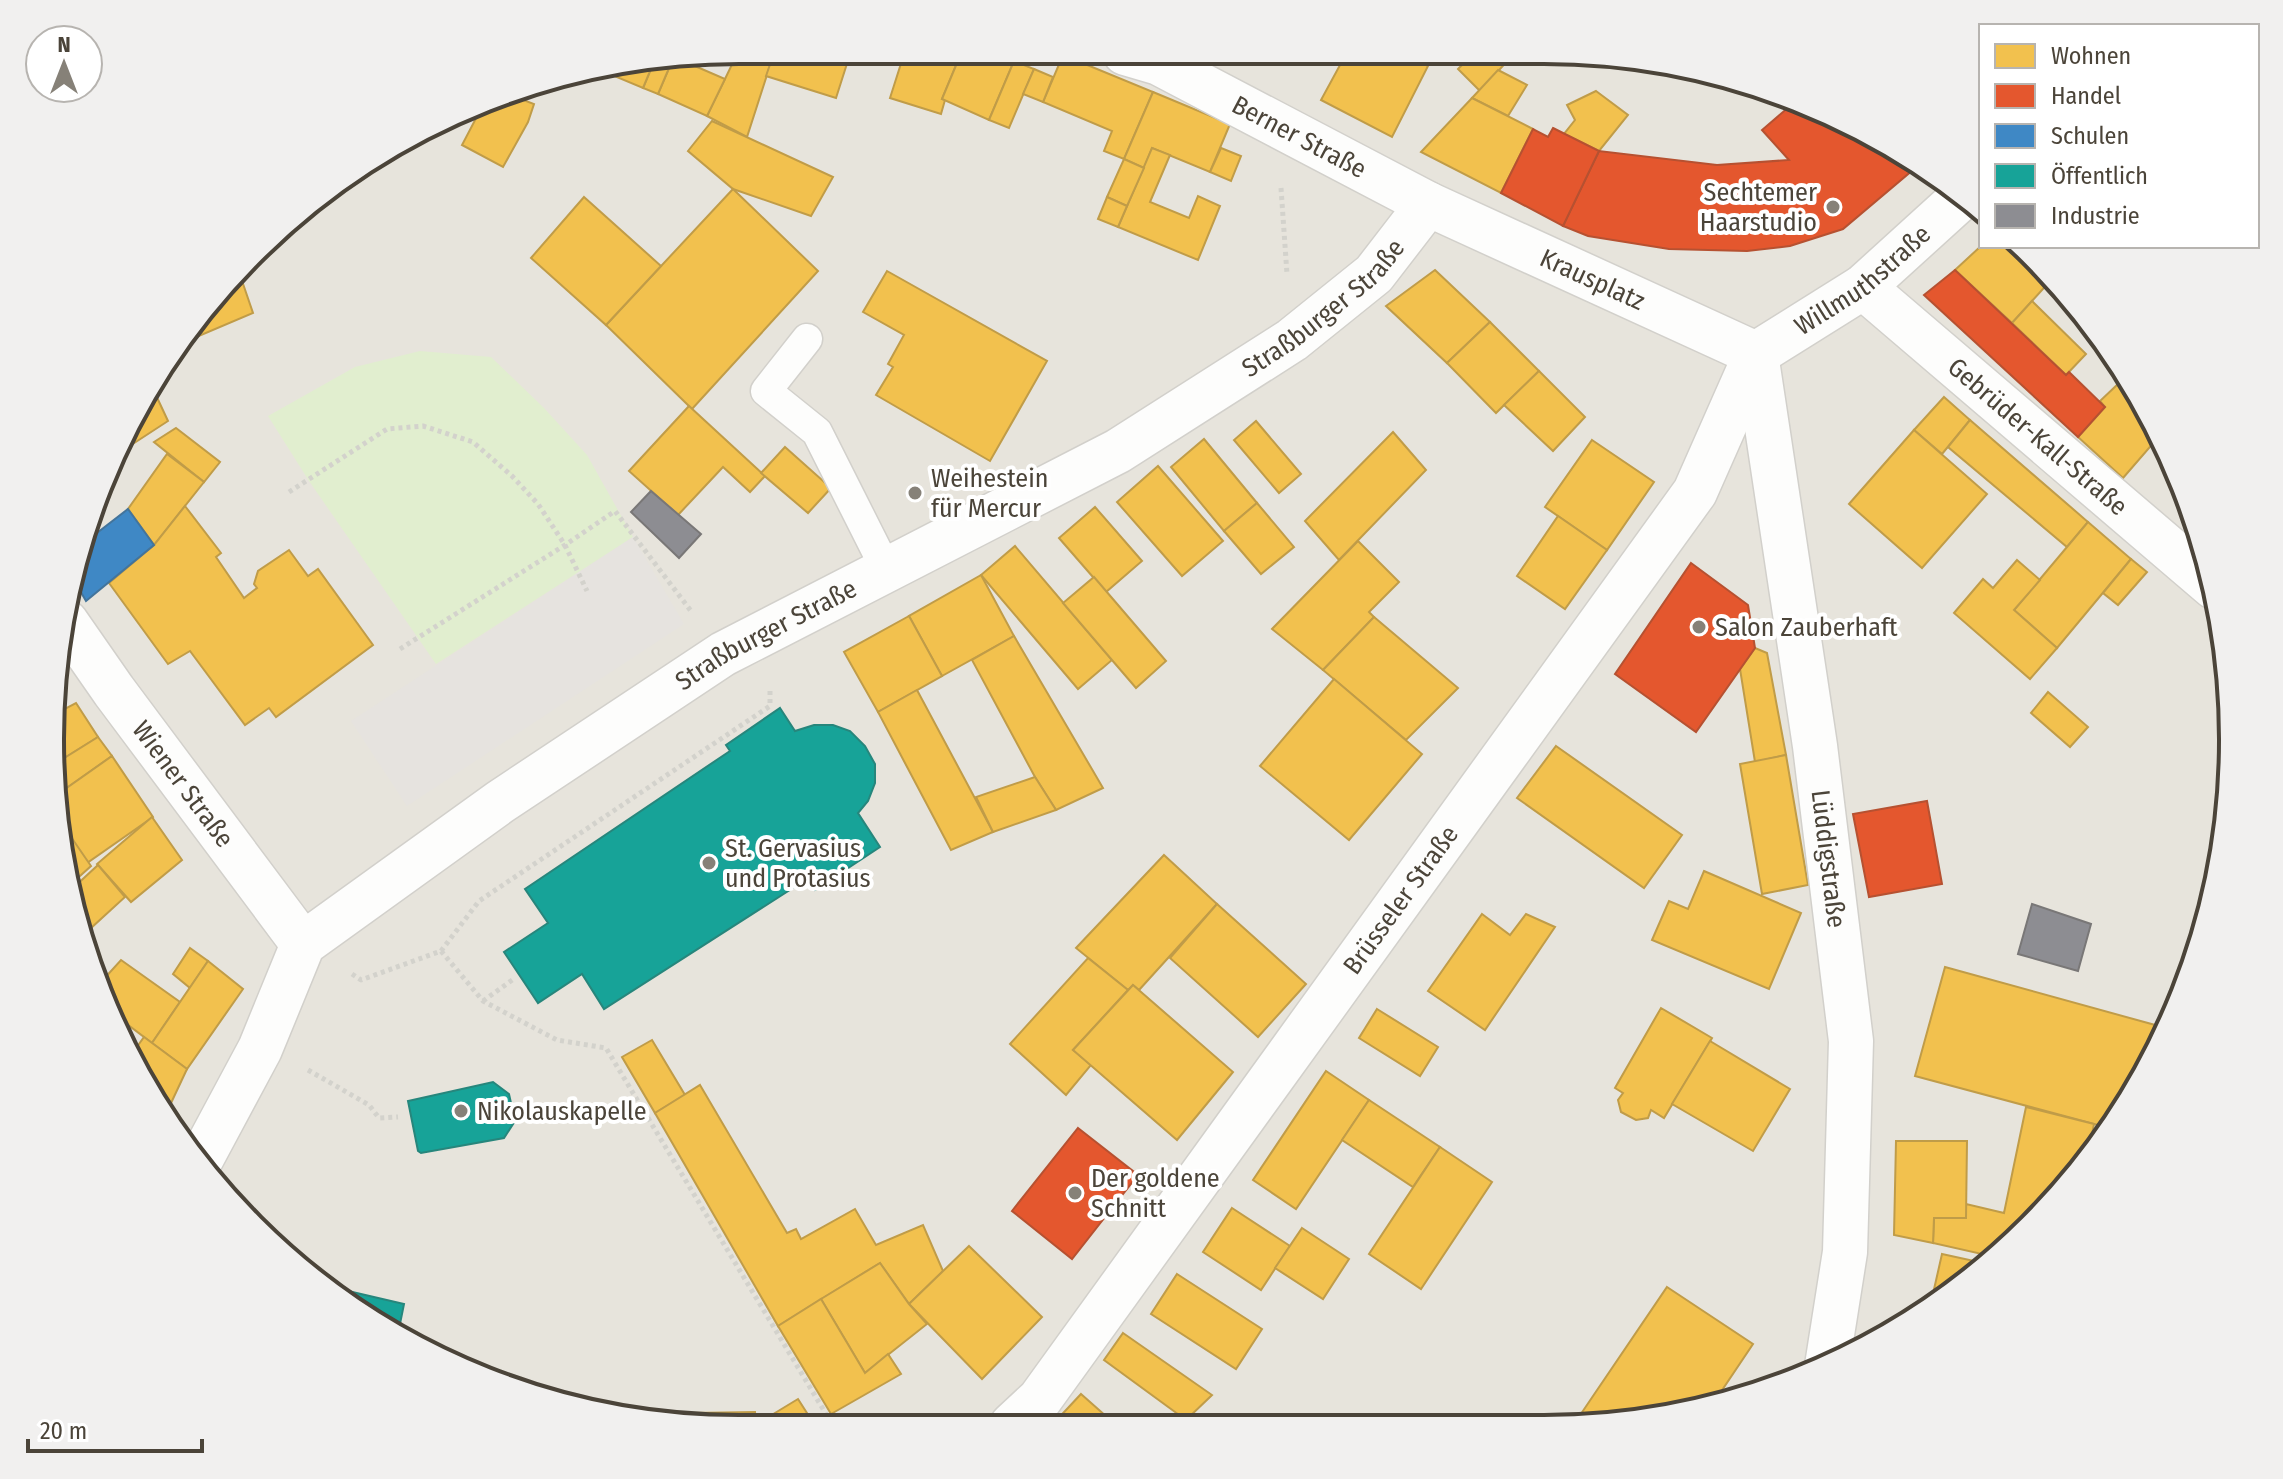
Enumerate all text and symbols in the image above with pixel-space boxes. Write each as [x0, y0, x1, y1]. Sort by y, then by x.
north arrow [24, 24, 104, 104]
legend [1979, 24, 2259, 248]
text: N [57, 31, 71, 58]
text: Wohnen [2051, 42, 2131, 70]
text: Handel [2051, 82, 2121, 110]
street label: Berner Straße [1227, 89, 1372, 185]
text: Schulen [2051, 122, 2129, 150]
text: Öffentlich [2051, 162, 2148, 190]
place label: Sechtemer Haarstudio [1700, 177, 1817, 238]
marker: Sechtemer Haarstudio [1824, 198, 1842, 216]
text: Industrie [2051, 202, 2140, 230]
street label: Willmuthstraße [1789, 218, 1937, 341]
street label: Straßburger Straße [1236, 233, 1411, 383]
street label: Krausplatz [1535, 242, 1650, 317]
street label: Gebrüder-Kall-Straße [1942, 351, 2134, 522]
place label: Weihestein für Mercur [931, 463, 1048, 524]
marker: Weihestein für Mercur [906, 484, 924, 502]
street label: Straßburger Straße [670, 573, 862, 697]
place label: Salon Zauberhaft [1715, 612, 1898, 643]
marker: Salon Zauberhaft [1690, 618, 1708, 636]
street label: Wiener Straße [126, 715, 241, 853]
street label: Lüddigstraße [1805, 788, 1853, 929]
street label: Brüsseler Straße [1337, 819, 1465, 980]
place label: St. Gervasius und Protasius [725, 833, 871, 894]
marker: St. Gervasius und Protasius [700, 854, 718, 872]
place label: Nikolauskapelle [477, 1096, 647, 1127]
marker: Nikolauskapelle [452, 1102, 470, 1120]
place label: Der goldene Schnitt [1091, 1163, 1220, 1224]
marker: Der goldene Schnitt [1066, 1184, 1084, 1202]
scale bar [28, 1403, 202, 1453]
text: 20 m [40, 1417, 87, 1445]

